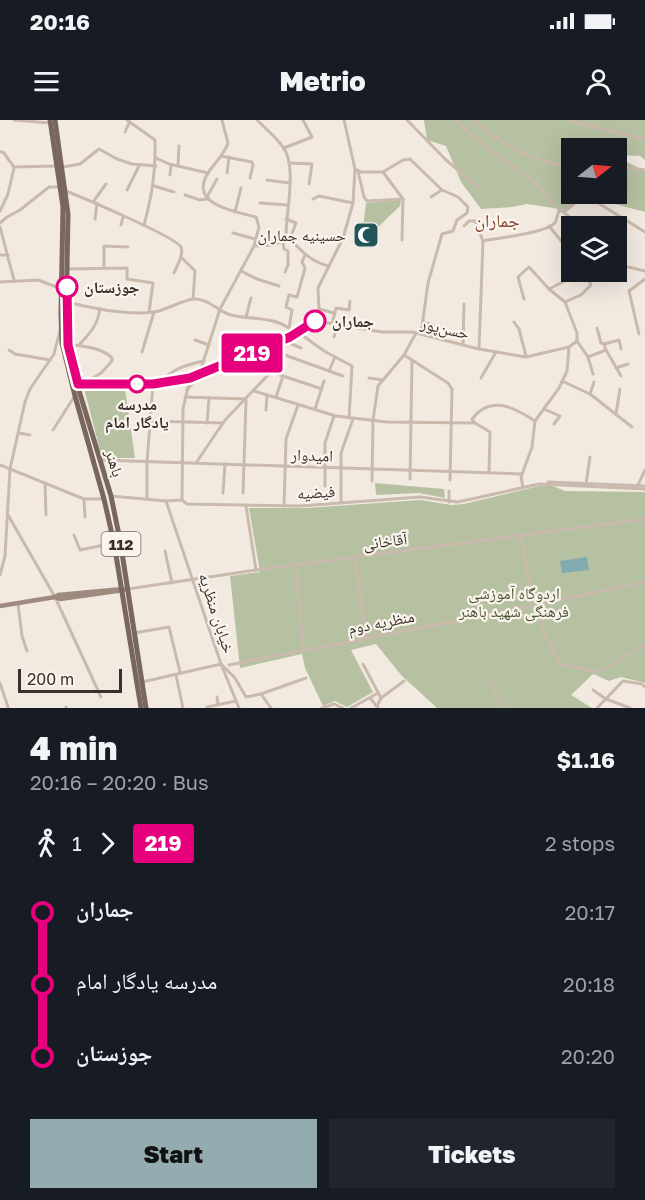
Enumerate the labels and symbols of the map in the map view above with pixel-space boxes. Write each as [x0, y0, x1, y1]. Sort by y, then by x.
north arrow [561, 138, 627, 204]
district label: جماران [474, 209, 520, 232]
mosque icon: حسینیه جماران [351, 220, 381, 250]
place label: حسینیه جماران [258, 225, 346, 246]
marker: جوزستان [56, 276, 78, 298]
place label: جوزستان [84, 277, 139, 297]
marker: جماران [304, 310, 326, 332]
place label: جماران [332, 311, 374, 331]
street label: حسن‌پور [418, 312, 471, 344]
line badge: 219 [218, 334, 286, 372]
marker: مدرسه یادگار امام [128, 375, 146, 393]
place label: مدرسه یادگار امام [105, 394, 169, 434]
street label: امیدوار [290, 444, 333, 466]
street label: باهنر [101, 446, 129, 479]
street label: فیضیه [296, 481, 336, 503]
street label: آقاخانی [362, 528, 409, 555]
road number: 112 [102, 532, 140, 556]
street label: خیابان منظریه [194, 570, 239, 656]
park label: اردوگاه آموزشی فرهنگی شهید باهنر [458, 583, 569, 622]
street label: منظریه دوم [346, 606, 416, 639]
scale bar [18, 666, 122, 694]

